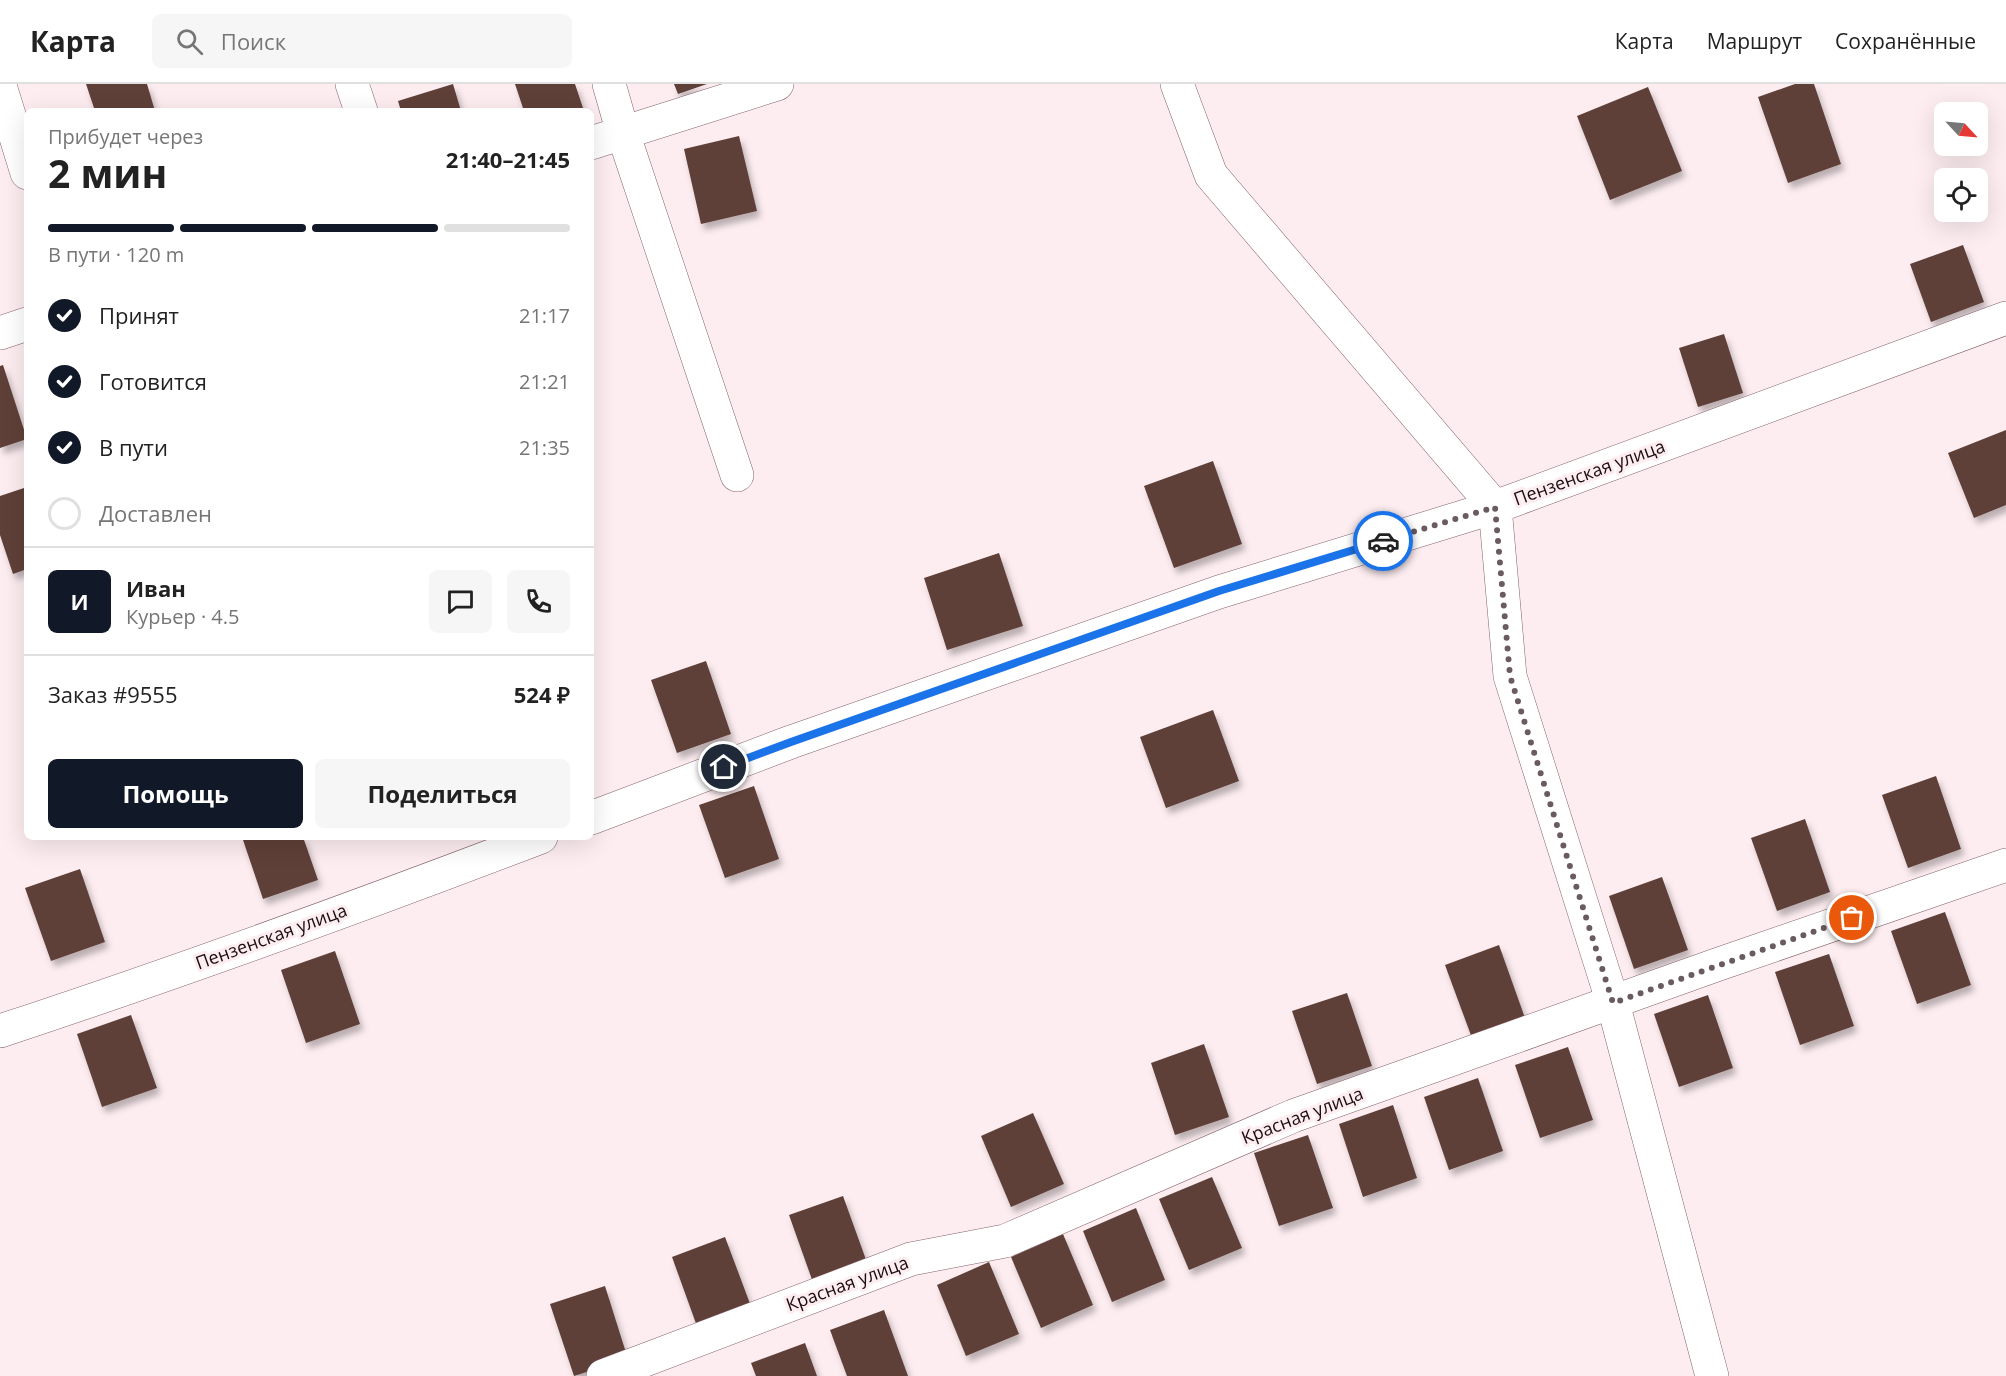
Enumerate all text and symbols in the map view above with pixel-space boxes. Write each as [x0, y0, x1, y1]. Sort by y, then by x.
search box [152, 14, 572, 68]
text: Карта [30, 22, 116, 60]
icon: search [173, 25, 206, 58]
text: Поиск [221, 26, 286, 56]
text: Карта [1615, 27, 1674, 55]
text: Маршрут [1707, 27, 1802, 55]
text: Сохранённые [1835, 27, 1976, 55]
north arrow [1934, 102, 1988, 156]
map controls [1934, 102, 1988, 222]
text: Прибудет через [48, 123, 203, 150]
text: 21:40–21:45 [446, 144, 570, 174]
text: 2 мин [48, 146, 167, 199]
button: locate [1934, 168, 1988, 222]
text: В пути · 120 m [48, 241, 184, 268]
icon: check [48, 299, 81, 332]
text: Принят [99, 300, 179, 330]
text: 21:17 [519, 302, 570, 329]
icon: check [48, 365, 81, 398]
text: Готовится [99, 366, 207, 396]
text: 21:21 [519, 368, 570, 395]
icon: check [48, 431, 81, 464]
text: В пути [99, 432, 168, 462]
street label: Пензенская улица [1510, 433, 1668, 511]
text: 21:35 [519, 434, 570, 461]
text: Доставлен [99, 498, 212, 528]
courier [1353, 511, 1413, 571]
icon: car [1367, 525, 1400, 558]
button: chat [429, 570, 492, 633]
button: phone [507, 570, 570, 633]
text: Иван [126, 573, 186, 603]
text: И [70, 586, 89, 616]
text: Курьер · 4.5 [126, 603, 240, 630]
text: Заказ #9555 [48, 679, 178, 709]
text: 524 ₽ [514, 679, 570, 709]
pin [698, 741, 749, 792]
icon: home [707, 750, 740, 783]
button: Помощь [48, 759, 303, 828]
button: Поделиться [315, 759, 570, 828]
pin [1826, 892, 1877, 943]
street label: Пензенская улица [192, 897, 350, 975]
icon: bag [1835, 901, 1868, 934]
street label: Красная улица [1238, 1081, 1366, 1149]
street label: Красная улица [782, 1250, 912, 1316]

